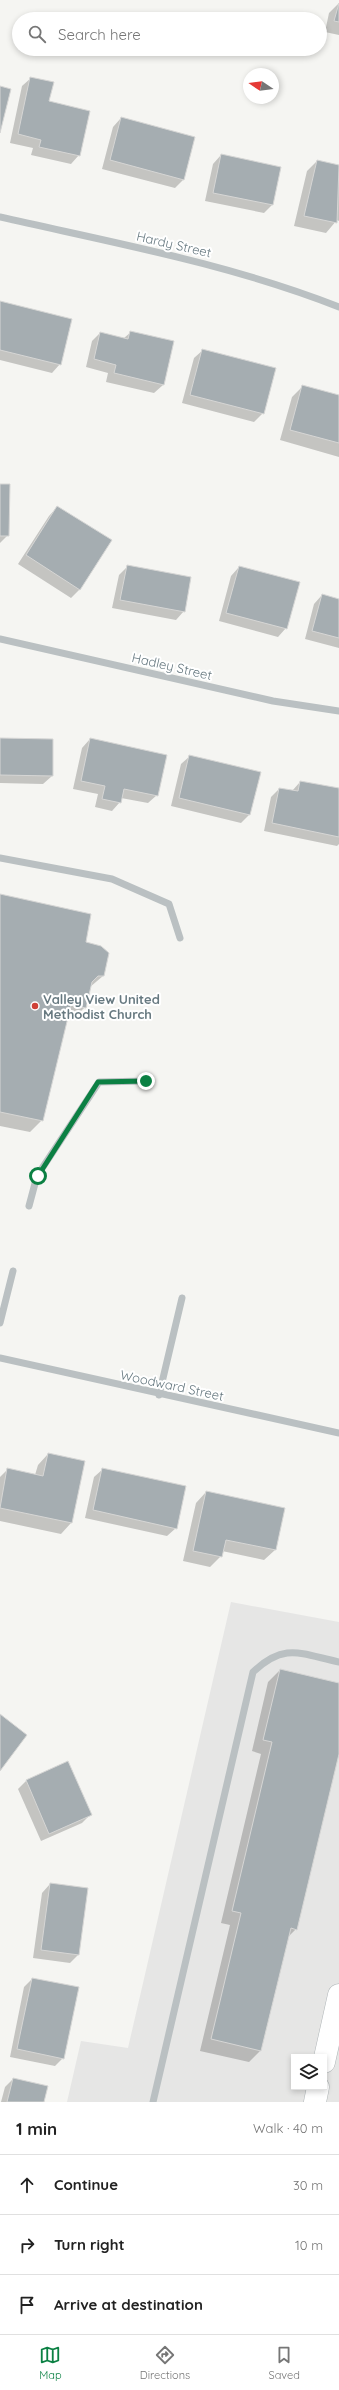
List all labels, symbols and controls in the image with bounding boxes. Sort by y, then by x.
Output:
search box [12,12,327,56]
icon: search [26,23,48,45]
text: Search here [58,25,141,44]
north arrow [243,68,279,104]
street label: Hardy Street [135,228,213,260]
street label: Hadley Street [130,649,214,683]
place label: Valley View United Methodist Church [43,991,160,1022]
marker: Valley View United Methodist Church [30,1001,40,1011]
route end [137,1072,155,1090]
route start [29,1167,47,1185]
street label: Woodward Street [119,1366,225,1404]
map controls [291,2054,327,2090]
button: layers [291,2054,327,2090]
text: 1 min [16,2118,57,2139]
text: Walk · 40 m [253,2120,323,2136]
icon: ahead [16,2174,38,2196]
text: Continue [54,2175,118,2194]
text: 30 m [293,2177,323,2193]
icon: right [16,2234,38,2256]
text: Turn right [54,2235,125,2254]
text: 10 m [295,2237,323,2253]
icon: arrive [16,2294,38,2316]
text: Arrive at destination [54,2295,203,2314]
tab: Map [39,2344,62,2382]
tab: Directions [140,2344,190,2382]
tab: Saved [268,2344,300,2382]

